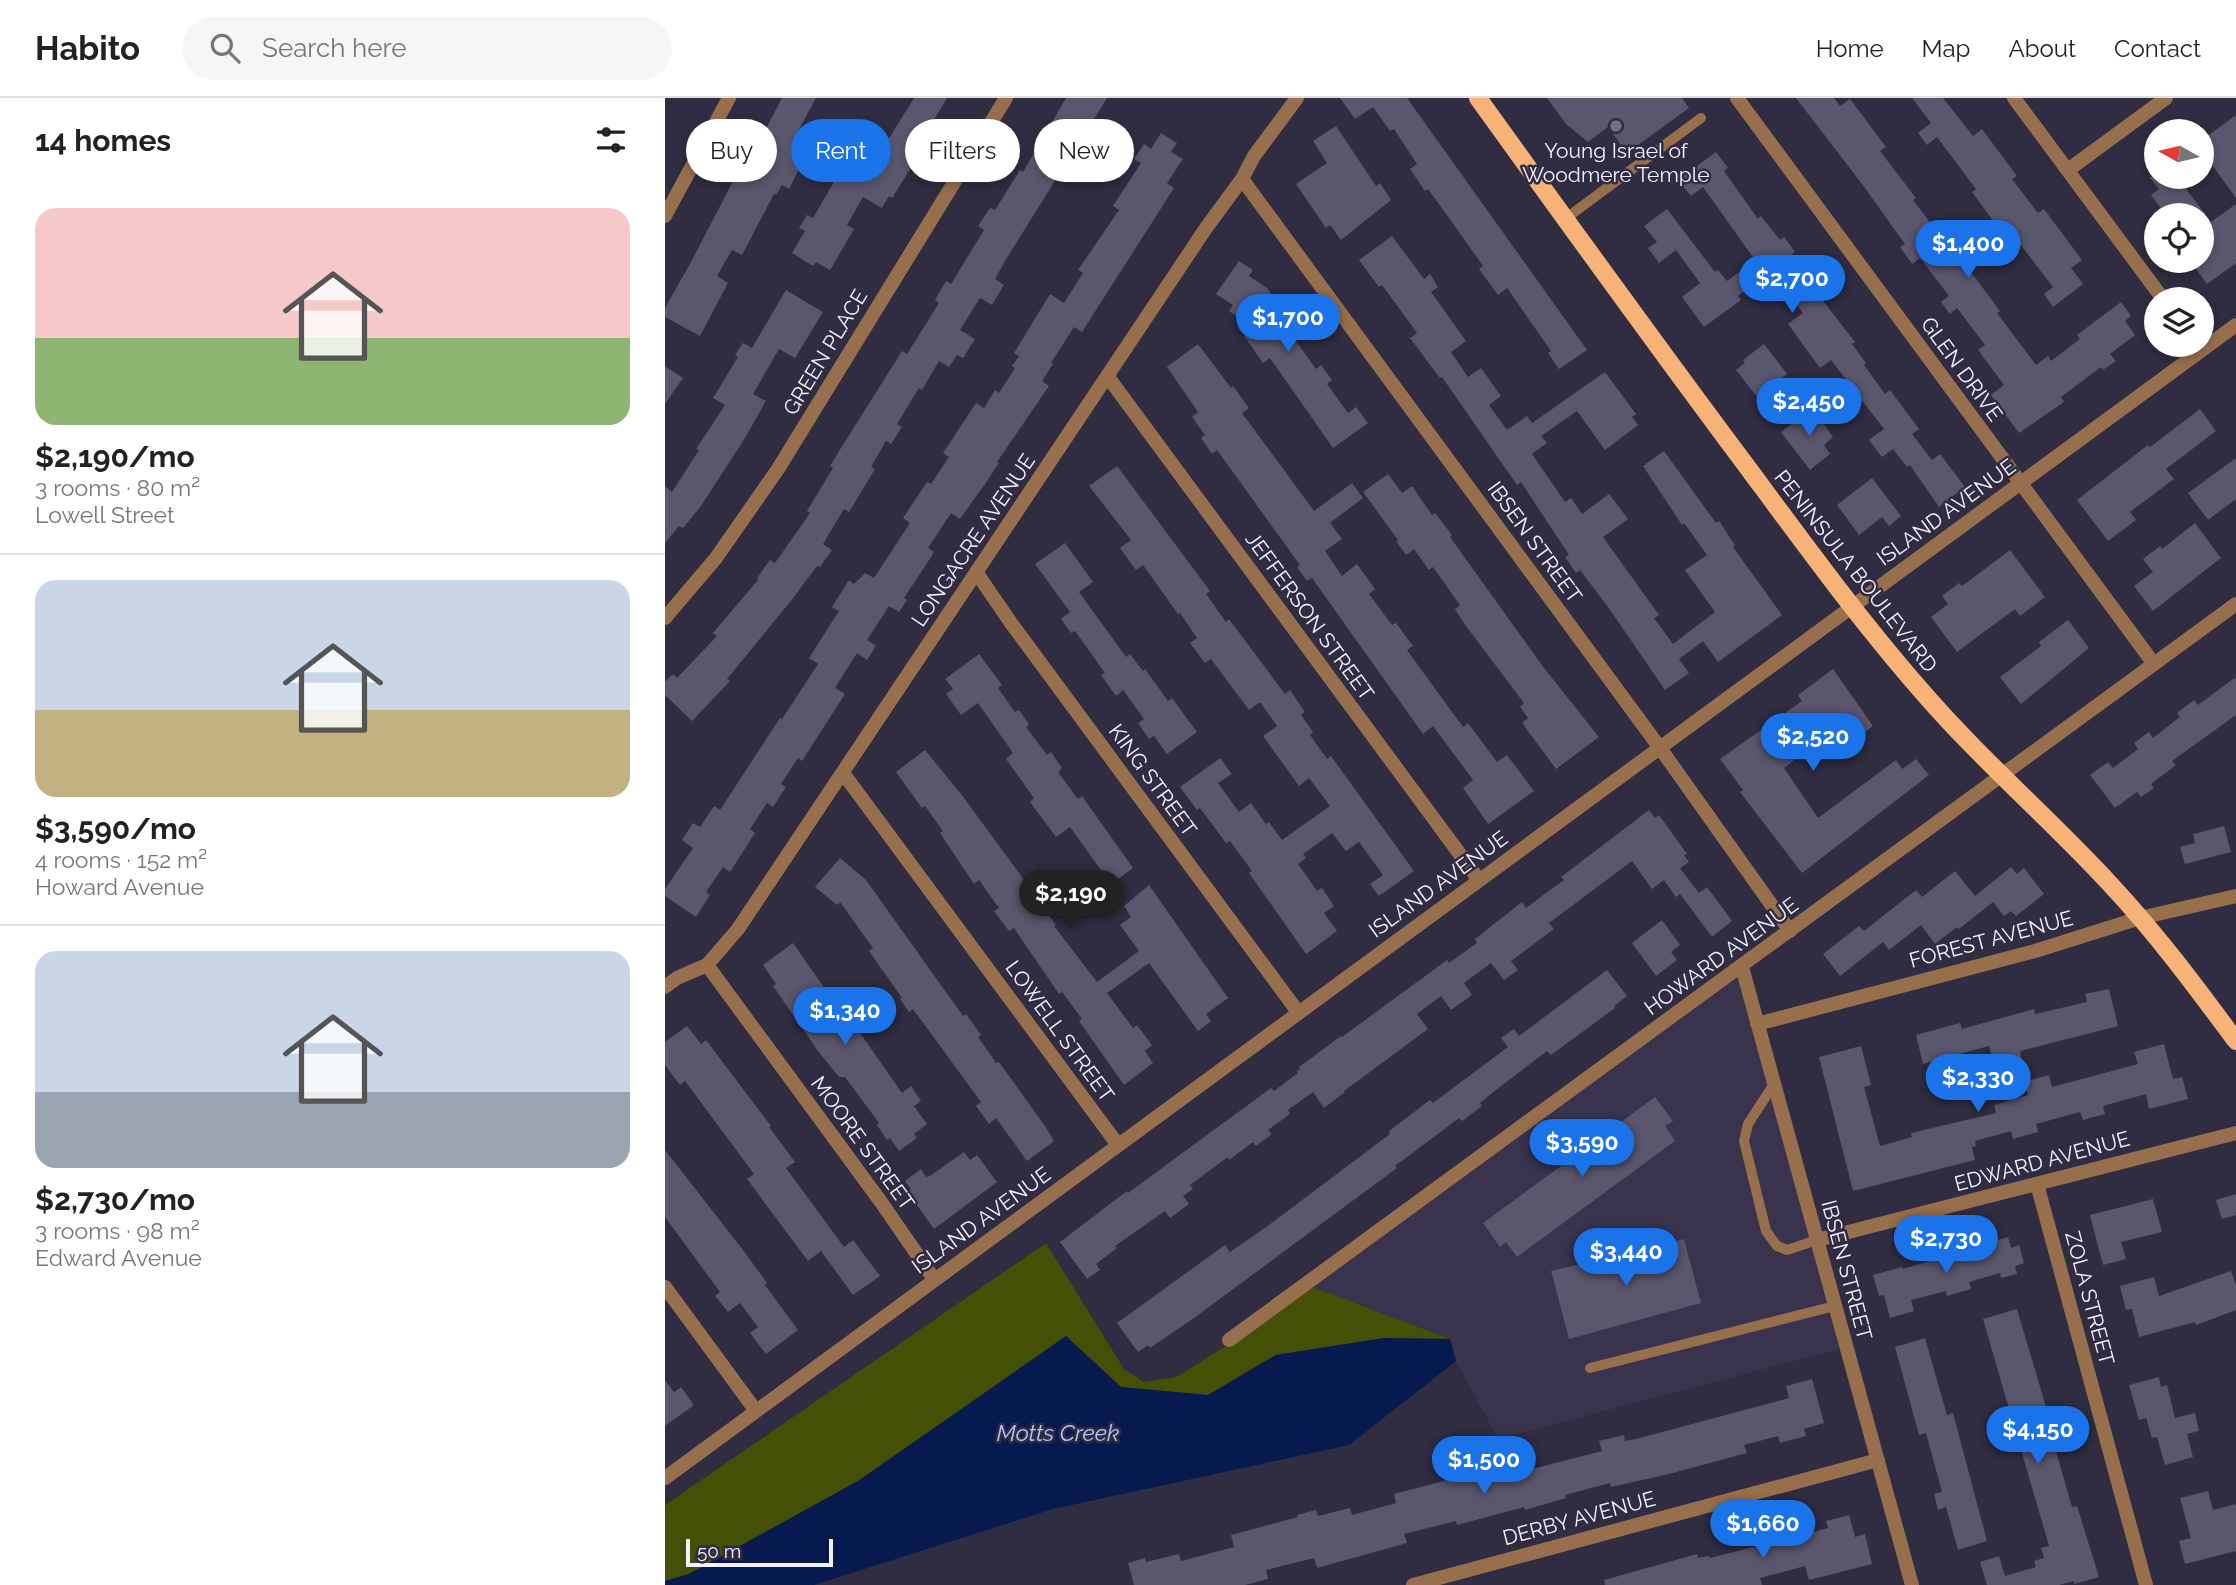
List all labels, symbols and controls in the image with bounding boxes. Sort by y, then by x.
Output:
search box [182,17,672,80]
text: Habito [35,29,140,68]
icon: search [206,29,244,67]
text: Search here [262,33,406,63]
text: Home [1816,34,1884,63]
text: Map [1922,34,1970,63]
text: About [2008,34,2076,63]
text: Contact [2114,34,2201,63]
marker: Young Israel of Woodmere Temple [1608,118,1624,134]
chip: Buy [686,119,777,182]
chip: Rent [791,119,891,182]
chip: Filters [905,119,1020,182]
chip: New [1034,119,1134,182]
north arrow [2144,119,2214,189]
map controls [2144,119,2214,357]
icon: filters [592,121,630,159]
text: 14 homes [35,123,171,158]
place label: Young Israel of Woodmere Temple [1522,138,1710,187]
button: locate [2144,203,2214,273]
pin: $1,400 [1911,220,2025,280]
text: $1,400 [1932,229,2004,256]
icon: home [270,253,396,379]
pin: $2,700 [1735,256,1849,315]
text: $2,700 [1755,264,1829,291]
street label: GREEN PLACE [778,285,872,419]
button: layers [2144,287,2214,357]
pin: $1,700 [1231,294,1345,354]
text: $1,700 [1252,303,1324,330]
street label: GLEN DRIVE [1916,312,2008,426]
pin: $2,450 [1752,378,1866,438]
text: $2,450 [1773,387,1845,414]
text: $2,190/mo [35,439,195,474]
street label: LONGACRE AVENUE [906,449,1040,631]
street label: ISLAND AVENUE [1872,453,2020,571]
street label: PENINSULA BOULEVARD [1769,465,1943,677]
text: 3 rooms · 80 m² [35,474,200,501]
street label: IBSEN STREET [1483,476,1588,608]
text: Lowell Street [35,501,175,528]
street label: JEFFERSON STREET [1241,527,1380,705]
icon: home [270,625,396,751]
pin: $2,520 [1756,714,1870,773]
street label: KING STREET [1104,719,1202,841]
text: $2,520 [1777,722,1849,749]
text: $3,590/mo [35,811,196,846]
street label: ISLAND AVENUE [1364,825,1512,943]
text: 4 rooms · 152 m² [35,846,207,873]
pin: $2,190 [1014,870,1128,930]
text: Howard Avenue [35,873,204,900]
text: $2,190 [1035,879,1107,906]
street label: HOWARD AVENUE [1639,892,1803,1020]
street label: FOREST AVENUE [1906,905,2076,973]
street label: LOWELL STREET [1000,956,1120,1107]
pin: $1,340 [788,988,902,1047]
icon: home [270,996,396,1122]
text: $1,340 [809,996,881,1023]
pin: $2,330 [1921,1054,2035,1114]
text: $2,330 [1942,1063,2014,1090]
street label: MOORE STREET [806,1071,920,1215]
pin: $3,590 [1525,1119,1639,1179]
street label: EDWARD AVENUE [1952,1126,2132,1196]
text: $3,590 [1545,1128,1619,1155]
street label: ISLAND AVENUE [907,1161,1055,1279]
text: $2,730/mo [35,1182,195,1217]
street label: IBSEN STREET [1816,1197,1878,1343]
pin: $2,730 [1889,1216,2003,1275]
text: 3 rooms · 98 m² [35,1217,200,1244]
text: $2,730 [1910,1224,1982,1251]
pin: $3,440 [1569,1228,1683,1288]
street label: ZOLA STREET [2060,1228,2120,1368]
text: $3,440 [1589,1237,1663,1264]
text: Edward Avenue [35,1244,202,1271]
pin: $4,150 [1981,1406,2095,1466]
text: $4,150 [2002,1415,2074,1442]
water label: Motts Creek [997,1419,1119,1446]
pin: $1,500 [1427,1436,1541,1496]
text: $1,500 [1448,1445,1520,1472]
street label: DERBY AVENUE [1500,1486,1658,1550]
pin: $1,660 [1706,1500,1820,1560]
text: $1,660 [1726,1509,1800,1536]
scale bar [686,1536,833,1568]
text: 50 m [697,1540,741,1562]

